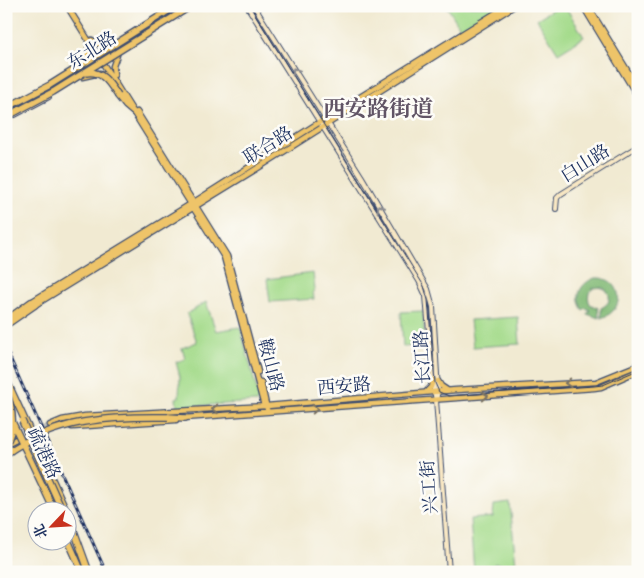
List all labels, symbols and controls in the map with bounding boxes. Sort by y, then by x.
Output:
street label: 东北路 [63,26,121,74]
one-way arrow [291,67,301,76]
district label: 西安路街道 [323,95,433,122]
street label: 联合路 [239,121,297,169]
street label: 白山路 [556,139,614,187]
one-way arrow [377,205,387,214]
street label: 长江路 [410,329,434,385]
street label: 鞍山路 [253,336,289,394]
street label: 西安路 [316,373,372,399]
one-way arrow [564,378,572,389]
one-way arrow [481,391,489,402]
one-way arrow [211,403,219,414]
one-way arrow [311,404,319,415]
street label: 疏港路 [23,424,65,482]
street label: 兴工街 [416,459,442,515]
north arrow [28,500,78,550]
text: 北 [30,521,51,541]

